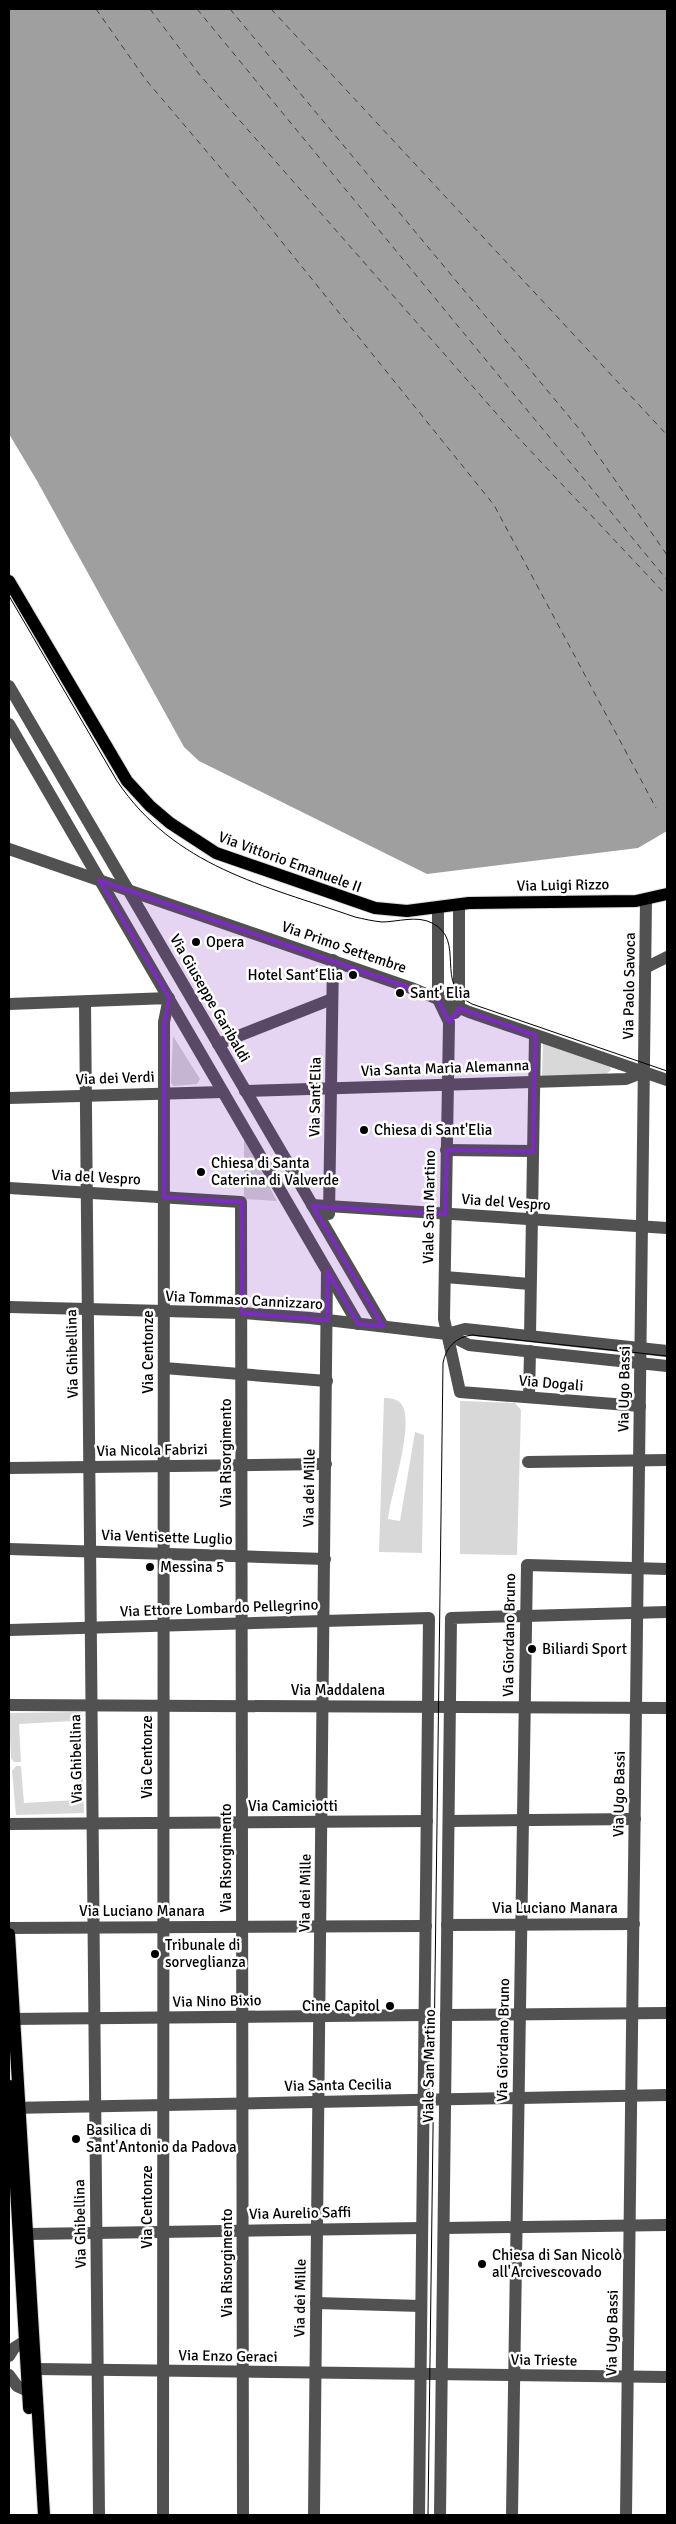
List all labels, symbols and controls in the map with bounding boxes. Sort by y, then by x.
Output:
street label: Via Vittorio Emanuele II [216,828,364,896]
street label: Via Luigi Rizzo [517,875,610,895]
street label: Via Primo Settembre [279,917,409,977]
street label: Via Giuseppe Garibaldi [166,931,254,1065]
street label: Via Paolo Savoca [619,932,639,1040]
place label: Opera [206,933,244,951]
marker: Opera [190,936,202,948]
place label: Hotel Sant‘Elia [248,966,343,984]
marker: Hotel Sant‘Elia [347,969,359,981]
place label: Sant' Elia [410,984,470,1002]
marker: Sant' Elia [394,987,406,999]
street label: Via Santa Maria Alemanna [360,1056,530,1080]
street label: Via Sant'Elia [305,1057,325,1137]
street label: Via dei Verdi [75,1068,155,1088]
place label: Chiesa di Sant'Elia [374,1121,492,1139]
marker: Chiesa di Sant'Elia [358,1124,370,1136]
street label: Viale San Martino [419,1150,439,1264]
place label: Chiesa di Santa Caterina di Valverde [211,1154,339,1189]
street label: Via del Vespro [51,1166,141,1188]
marker: Chiesa di Santa Caterina di Valverde [195,1166,207,1178]
street label: Via del Vespro [461,1190,552,1214]
street label: Via Tommaso Cannizzaro [165,1287,323,1313]
street label: Via Ghibellina [62,1309,82,1399]
street label: Via Centonze [139,1310,157,1394]
street label: Via Ugo Bassi [614,1346,634,1432]
street label: Via Dogali [518,1371,584,1395]
street label: Via Risorgimento [217,1398,235,1507]
street label: Via Nicola Fabrizi [96,1440,208,1460]
street label: Via dei Mille [299,1449,319,1527]
street label: Via Ventisette Luglio [101,1526,233,1548]
place label: Messina 5 [160,1558,224,1576]
marker: Messina 5 [144,1561,156,1573]
street label: Via Giordano Bruno [499,1573,519,1697]
street label: Via Ettore Lombardo Pellegrino [119,1596,319,1620]
place label: Biliardi Sport [542,1640,627,1658]
marker: Biliardi Sport [526,1643,538,1655]
street label: Via Maddalena [291,1681,385,1699]
street label: Via Ghibellina [66,1714,86,1804]
street label: Via Centonze [138,1715,156,1799]
street label: Via Ugo Bassi [609,1751,629,1837]
street label: Via Camiciotti [248,1797,338,1815]
street label: Via Risorgimento [217,1803,235,1912]
street label: Via dei Mille [295,1854,315,1932]
street label: Via Luciano Manara [492,1899,618,1917]
street label: Via Luciano Manara [79,1902,205,1920]
place label: Tribunale di sorveglianza [165,1936,246,1971]
marker: Tribunale di sorveglianza [149,1948,161,1960]
street label: Via Giordano Bruno [493,1978,513,2102]
street label: Via Nino Bixio [172,1991,262,2011]
place label: Cine Capitol [302,1997,380,2015]
marker: Cine Capitol [384,2000,396,2012]
street label: Viale San Martino [419,2009,439,2123]
street label: Via Santa Cecilia [284,2075,392,2095]
place label: Basilica di Sant'Antonio da Padova [86,2121,237,2156]
marker: Basilica di Sant'Antonio da Padova [70,2133,82,2145]
street label: Via Centonze [138,2165,156,2249]
street label: Via Ghibellina [70,2179,90,2269]
street label: Via Aurelio Saffi [249,2203,351,2223]
street label: Via Risorgimento [218,2208,236,2317]
place label: Chiesa di San Nicolò all'Arcivescovado [492,2246,622,2281]
marker: Chiesa di San Nicolò all'Arcivescovado [476,2258,488,2270]
street label: Via dei Mille [290,2259,310,2337]
street label: Via Ugo Bassi [602,2290,622,2376]
street label: Via Enzo Geraci [178,2346,278,2366]
street label: Via Trieste [510,2350,578,2370]

